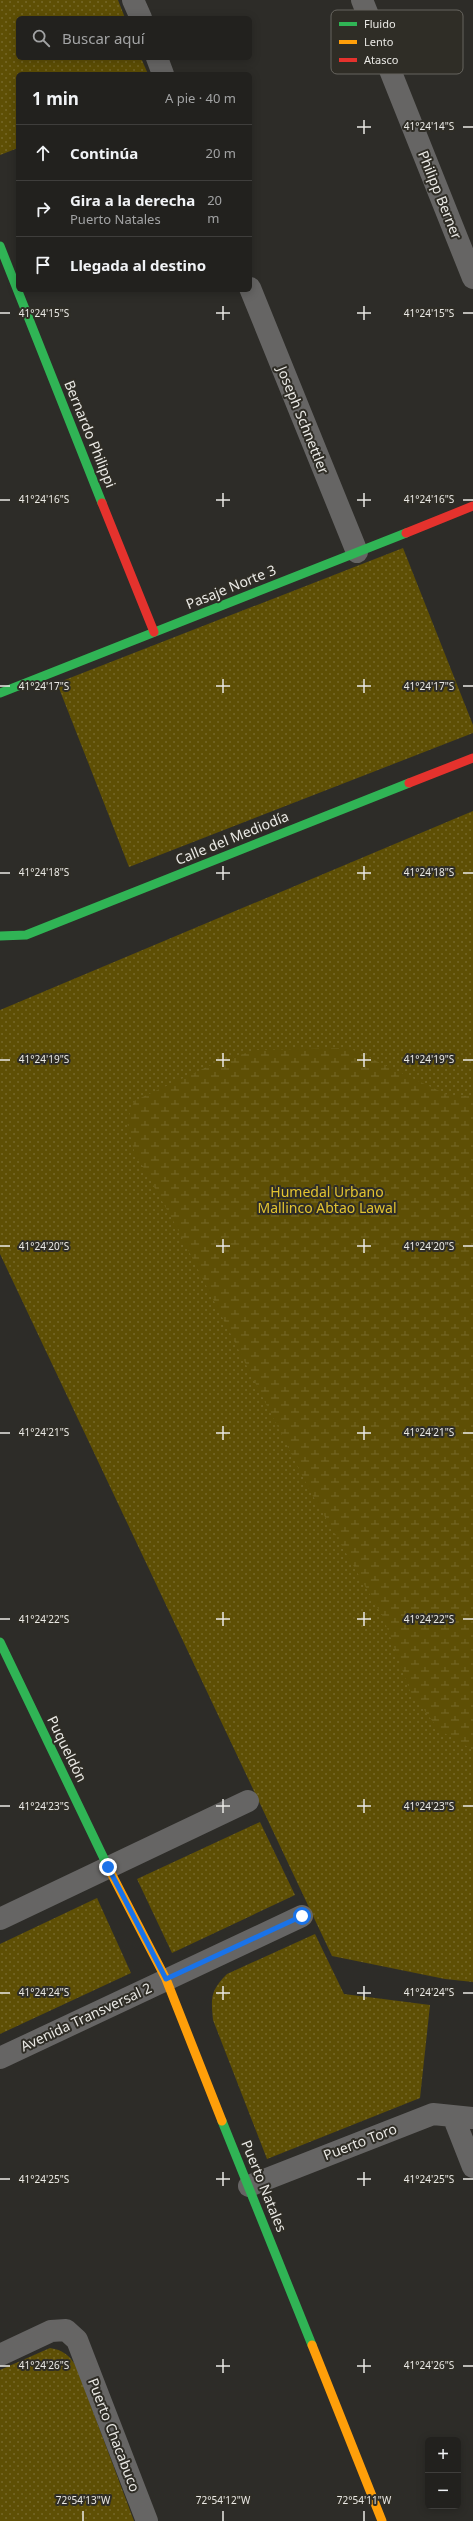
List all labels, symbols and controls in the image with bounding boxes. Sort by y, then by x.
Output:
legend [331,10,463,74]
search box [16,16,252,60]
text: Fluido [364,16,396,31]
icon: search [30,27,52,49]
text: Buscar aquí [62,28,145,48]
text: Lento [364,34,394,49]
text: Atasco [364,52,399,67]
text: 1 min [32,87,79,110]
text: A pie · 40 m [165,89,236,107]
text: 41°24'14"S [404,119,455,133]
icon: ahead [32,142,54,164]
text: Continúa [70,143,138,163]
text: 20 m [206,144,236,162]
street label: Philipp Berner [414,148,467,242]
text: Gira a la derecha [70,190,195,210]
text: 20 m [207,191,222,227]
icon: right [32,198,54,220]
text: Puerto Natales [70,210,161,228]
icon: arrive [32,254,54,276]
text: Llegada al destino [70,255,206,275]
text: 41°24'15"S [19,306,70,320]
text: 41°24'15"S [404,306,455,320]
street label: Joseph Schnettler [272,361,334,477]
street label: Bernardo Philippi [60,377,121,490]
text: 41°24'16"S [19,492,70,506]
text: 41°24'16"S [404,492,455,506]
street label: Pasaje Norte 3 [183,560,279,613]
text: 41°24'17"S [19,679,70,693]
text: 41°24'17"S [404,679,455,693]
street label: Calle del Mediodía [172,806,291,869]
text: 41°24'18"S [19,865,70,879]
text: 41°24'18"S [404,865,455,879]
text: 41°24'19"S [19,1052,70,1066]
text: 41°24'19"S [404,1052,455,1066]
park label: Humedal Urbano Mallinco Abtao Lawal [257,1182,397,1217]
text: 41°24'20"S [19,1239,70,1253]
text: 41°24'20"S [404,1239,455,1253]
text: 41°24'21"S [19,1425,70,1439]
text: 41°24'21"S [404,1425,455,1439]
text: 41°24'22"S [19,1612,70,1626]
text: 41°24'22"S [404,1612,455,1626]
street label: Puqueldón [43,1712,92,1785]
text: 41°24'23"S [19,1799,70,1813]
text: 41°24'23"S [404,1799,455,1813]
route end [99,1858,117,1876]
route start [293,1907,311,1925]
street label: Avenida Transversal 2 [17,1978,154,2055]
text: 41°24'24"S [19,1985,70,1999]
text: 41°24'24"S [404,1985,455,1999]
street label: Puerto Toro [320,2119,399,2164]
street label: Puerto Natales [237,2137,292,2235]
text: 41°24'25"S [19,2172,70,2186]
text: 41°24'25"S [404,2172,455,2186]
text: 41°24'26"S [19,2358,70,2372]
text: 41°24'26"S [404,2358,455,2372]
street label: Puerto Chacabuco [84,2375,145,2494]
map controls [425,2437,461,2509]
button: + [425,2437,461,2473]
button: − [425,2473,461,2509]
text: 72°54'13"W [56,2493,111,2507]
text: 72°54'12"W [196,2493,251,2507]
text: 72°54'11"W [337,2493,392,2507]

